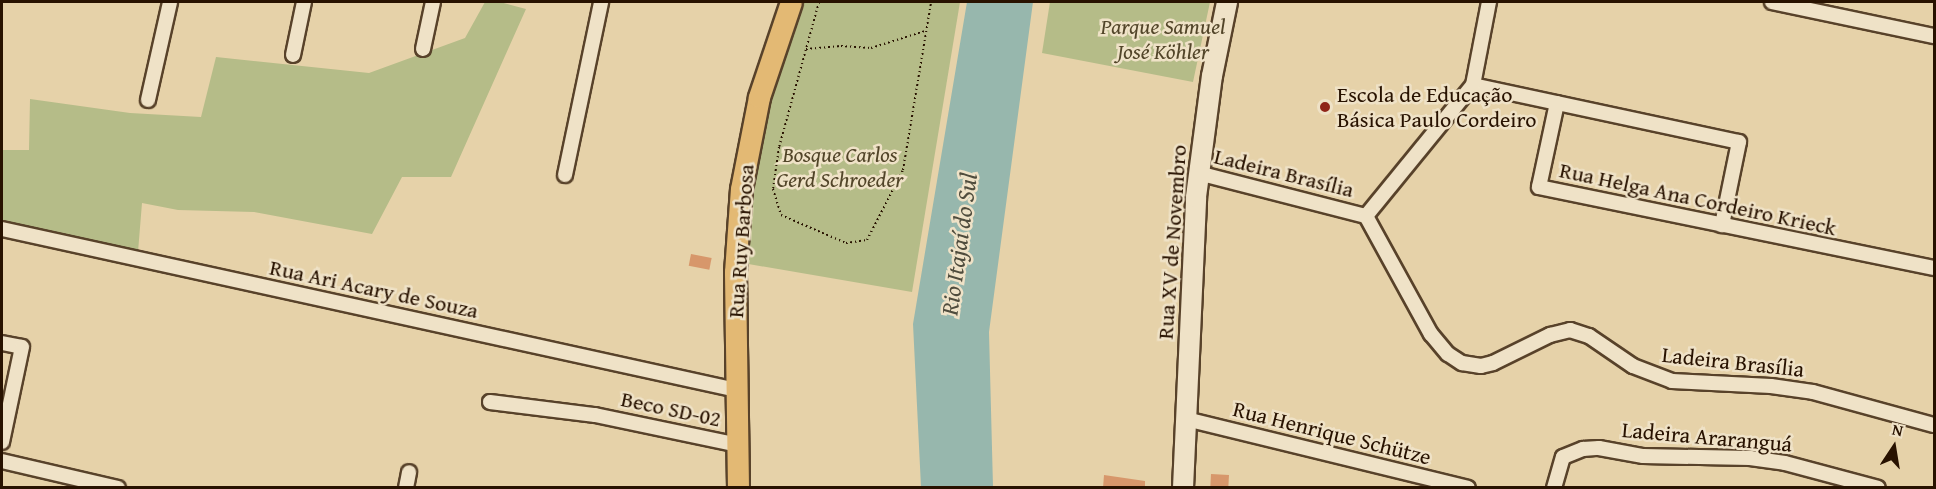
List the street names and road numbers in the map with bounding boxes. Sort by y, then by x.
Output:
street label: Ladeira Brasília [1212,143,1356,203]
street label: Rua XV de Novembro [1152,144,1192,340]
street label: Rua Helga Ana Cordeiro Krieck [1557,157,1839,241]
street label: Rua Ruy Barbosa [722,163,760,319]
street label: Rua Ari Acary de Souza [267,254,481,324]
street label: Ladeira Brasília [1661,341,1805,383]
street label: Beco SD-02 [619,386,723,432]
street label: Rua Henrique Schütze [1230,396,1434,470]
street label: Ladeira Araranguá [1621,416,1793,458]

